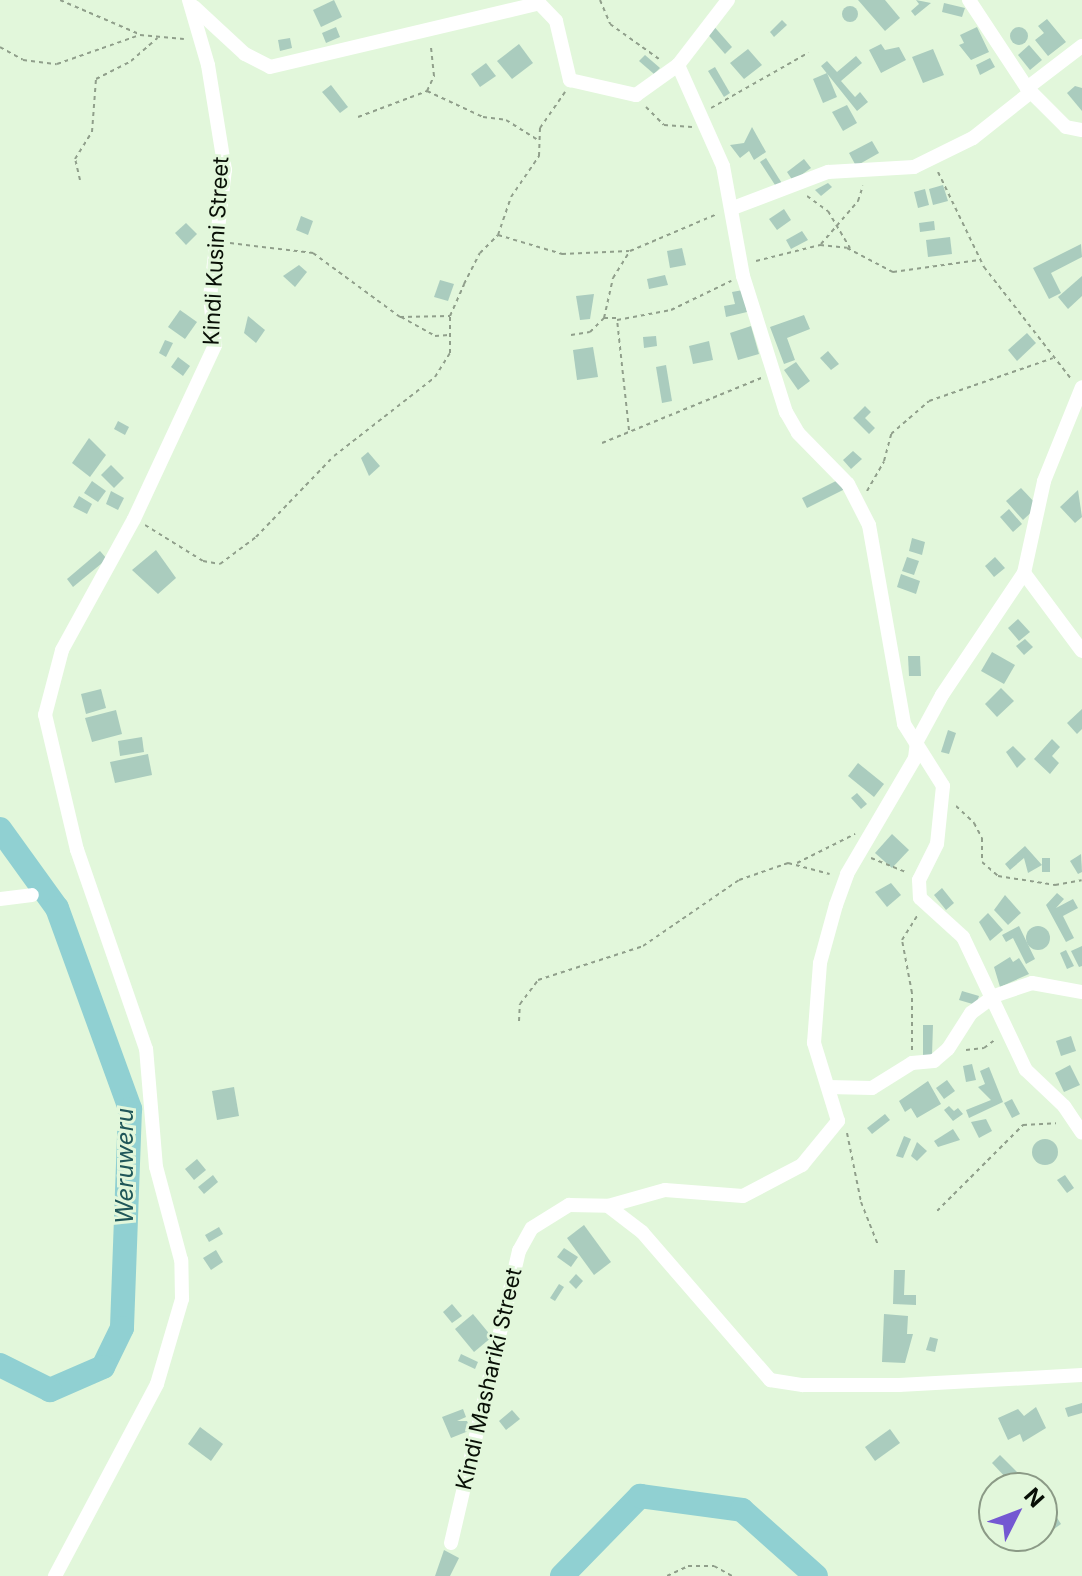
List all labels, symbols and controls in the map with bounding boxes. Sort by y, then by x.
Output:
street label: Kindi Kusini Street [198,156,234,346]
water label: Weruweru [111,1108,139,1224]
street label: Kindi Mashariki Street [451,1265,527,1493]
north arrow [978,1472,1058,1552]
text: N [1019,1482,1050,1512]

